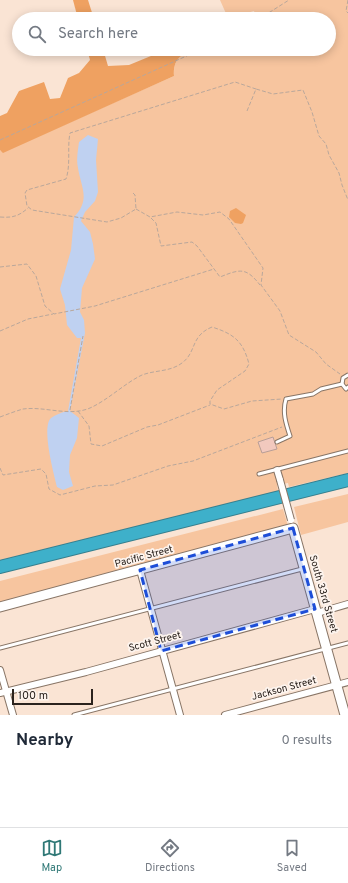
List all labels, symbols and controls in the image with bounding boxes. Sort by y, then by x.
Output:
search box [12,12,336,56]
icon: search [26,23,48,45]
text: Search here [58,25,138,44]
street label: Pacific Street [113,543,175,571]
street label: South 33rd Street [306,554,340,634]
street label: Scott Street [127,629,183,655]
street label: Jackson Street [250,674,318,704]
scale bar [12,687,93,706]
text: 100 m [18,689,48,703]
text: Nearby [16,730,73,752]
text: 0 results [281,733,332,749]
tab: Map [41,837,63,875]
tab: Directions [145,837,195,875]
tab: Saved [277,837,307,875]

